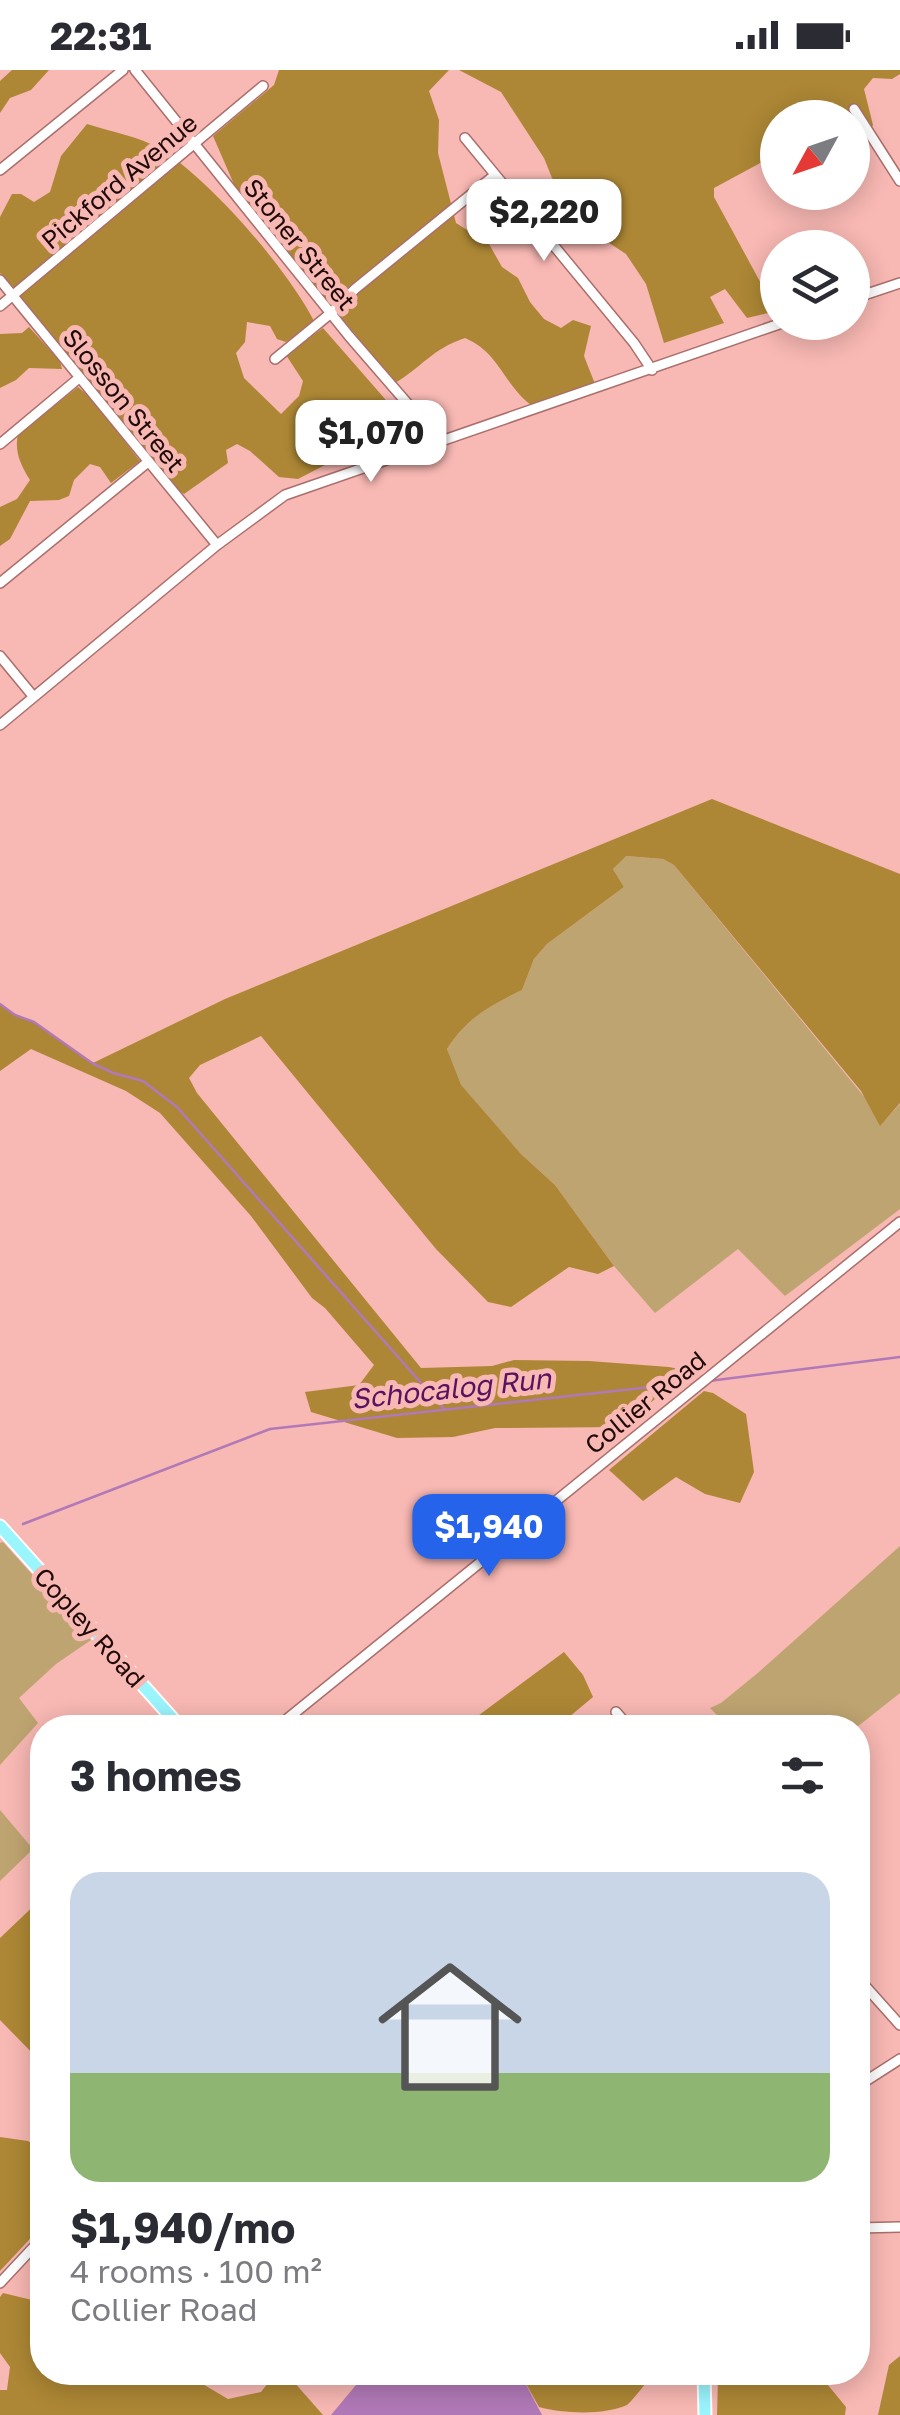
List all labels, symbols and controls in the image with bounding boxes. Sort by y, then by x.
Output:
text: 22:31 [50,13,151,58]
north arrow [760,100,870,210]
map controls [760,100,870,340]
street label: Pickford Avenue [35,107,203,255]
street label: Stoner Street [237,172,363,316]
pin: $2,220 [463,179,625,264]
text: $2,220 [488,192,600,230]
button: layers [760,230,870,340]
street label: Slosson Street [57,322,191,478]
pin: $1,070 [290,400,452,485]
text: $1,070 [317,413,425,451]
street label: Collier Road [578,1344,712,1460]
water label: Schocalog Run [350,1361,554,1415]
pin: $1,940 [408,1494,570,1579]
text: $1,940 [434,1507,544,1545]
street label: Copley Road [28,1561,152,1693]
icon: filters [775,1748,830,1803]
text: 3 homes [70,1750,242,1800]
icon: home [360,1937,540,2117]
text: $1,940/mo [70,2202,296,2252]
text: 4 rooms · 100 m² [70,2252,322,2290]
text: Collier Road [70,2290,257,2328]

